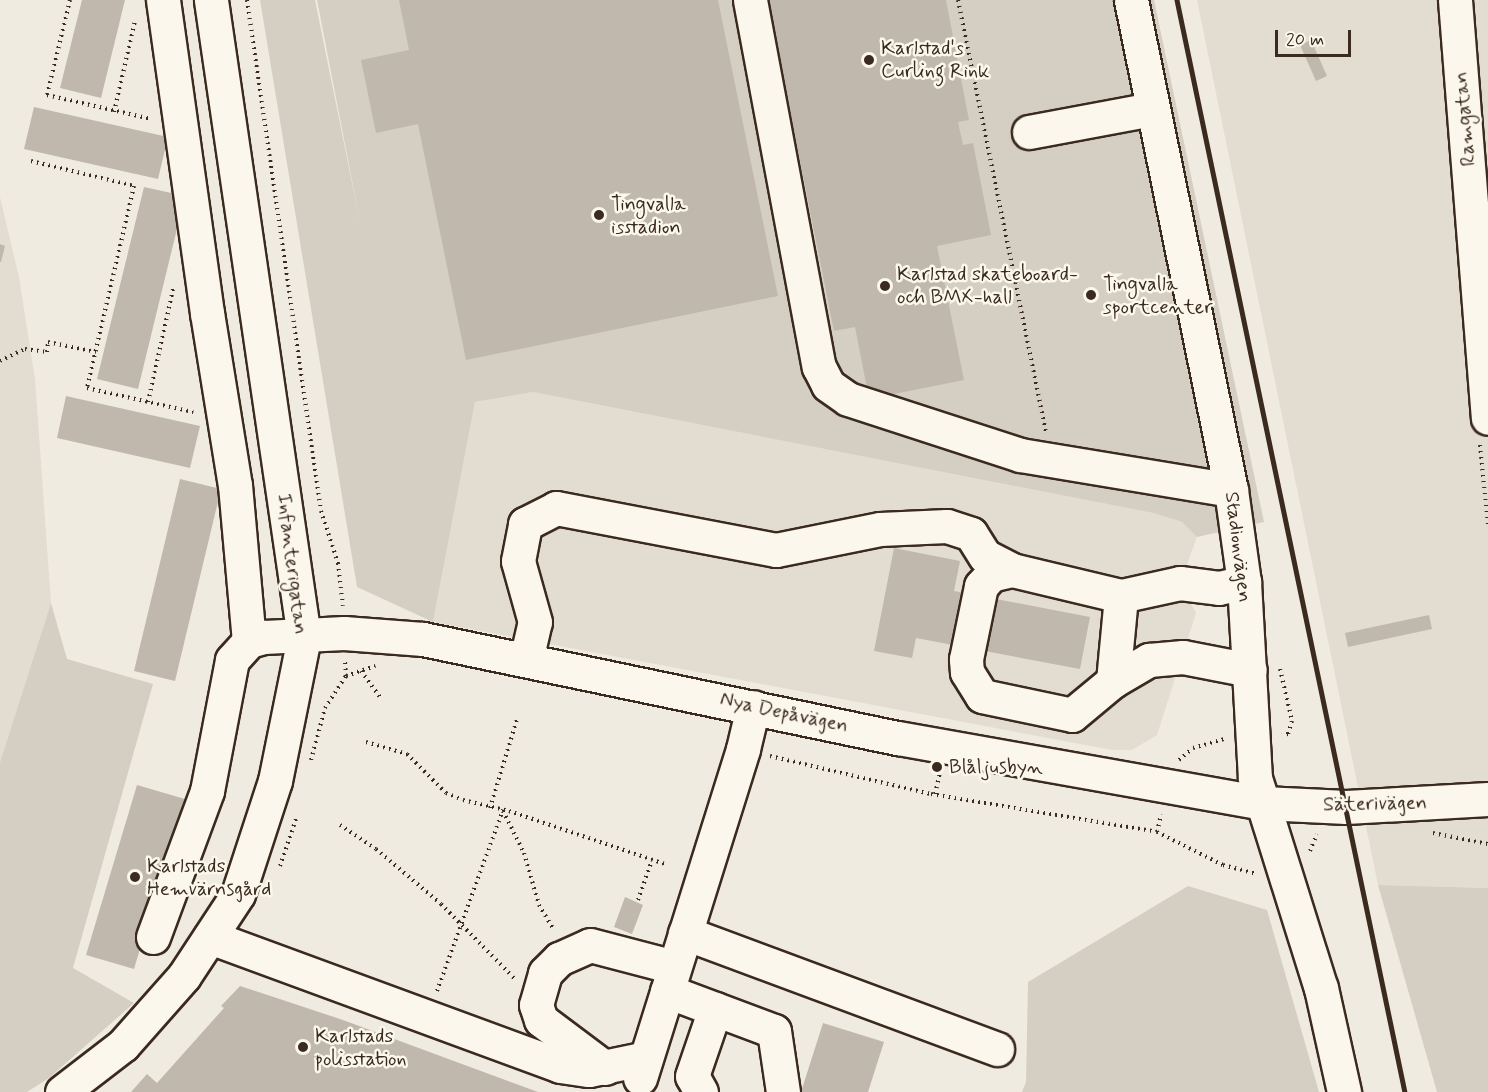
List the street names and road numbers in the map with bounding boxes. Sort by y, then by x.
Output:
street label: Ramgatan [1449,71,1481,167]
street label: Stadionvägen [1219,490,1257,604]
street label: Infanterigatan [271,492,313,636]
street label: Nya Depåvägen [718,688,850,738]
street label: Säterivägen [1323,791,1427,817]

